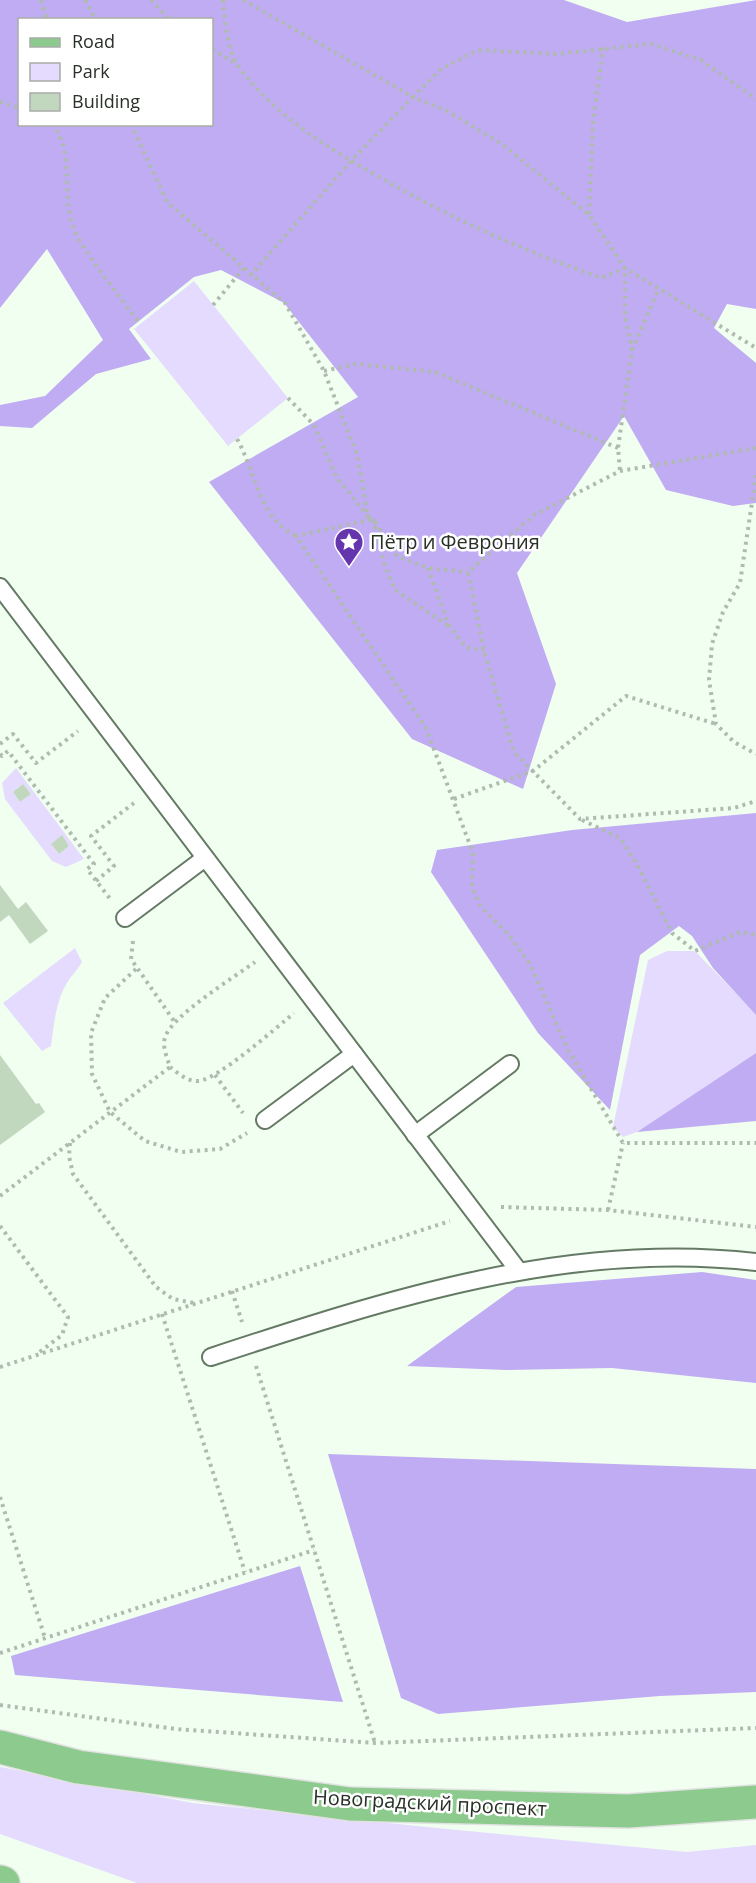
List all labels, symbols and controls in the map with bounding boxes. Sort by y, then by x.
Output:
legend [18,18,213,126]
text: Road [72,29,115,53]
text: Park [72,59,110,83]
text: Building [72,89,140,113]
place icon: Пётр и Феврония [333,526,365,568]
place label: Пётр и Феврония [370,528,540,555]
street label: Новоградский проспект [313,1783,548,1822]

